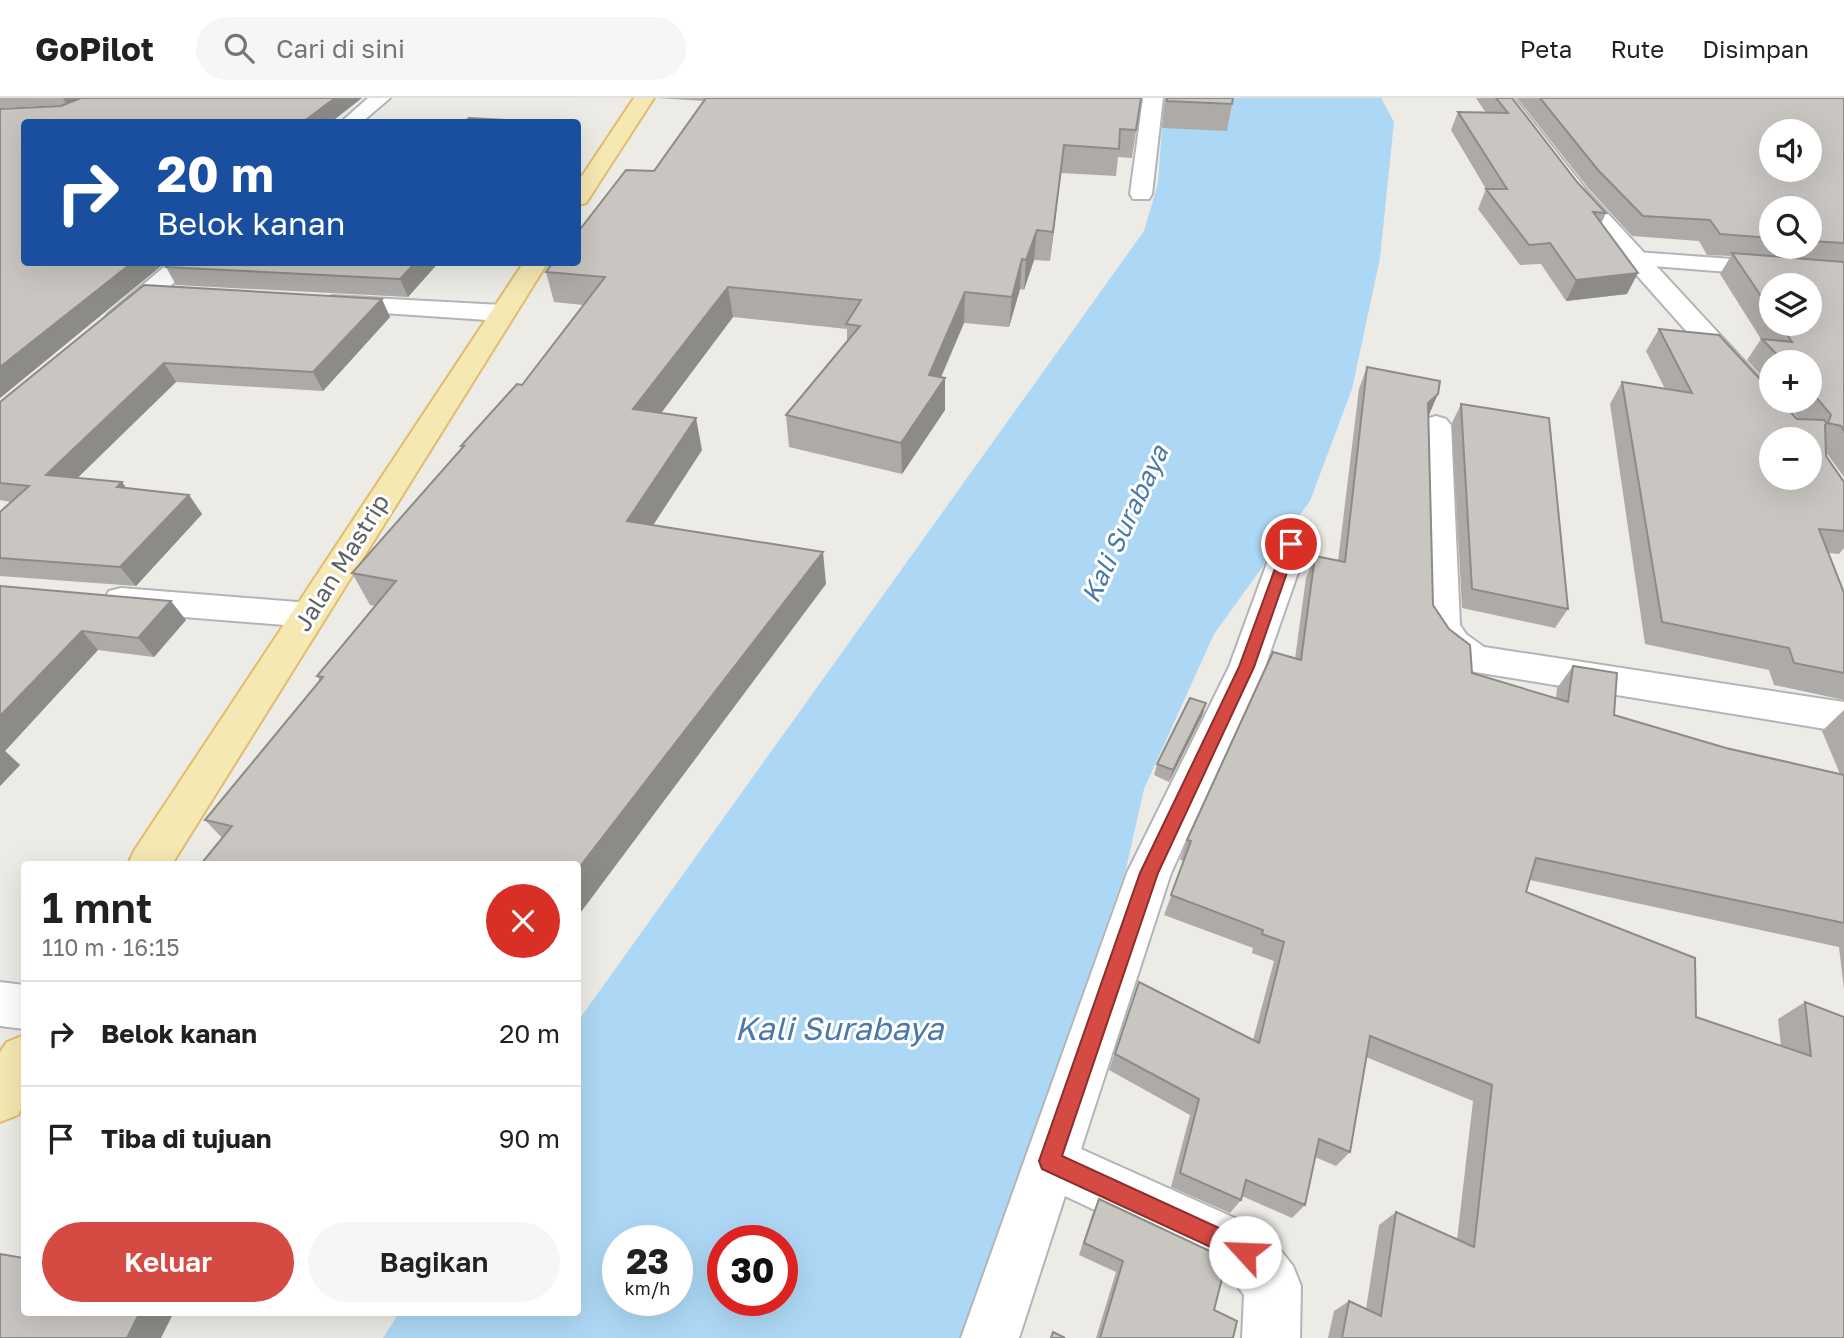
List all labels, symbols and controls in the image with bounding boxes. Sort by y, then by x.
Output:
search box [196,17,686,80]
text: GoPilot [35,29,154,68]
icon: search [220,29,258,67]
text: Cari di sini [276,33,405,64]
text: Peta [1520,34,1572,63]
text: Rute [1610,34,1664,63]
text: Disimpan [1702,34,1809,63]
map controls [1759,119,1822,490]
button: sound [1759,119,1822,182]
text: 20 m [157,144,274,203]
icon: right [42,147,133,238]
button: search [1759,196,1822,259]
text: Belok kanan [157,204,345,242]
button: layers [1759,273,1822,336]
button: + [1759,350,1822,413]
button: − [1759,427,1822,490]
water label: Kali Surabaya [1075,439,1175,607]
street label: Jalan Mastrip [287,488,394,636]
pin [1261,514,1321,574]
icon: arrive [1272,525,1310,563]
text: 1 mnt [42,882,153,932]
button: close [486,884,560,958]
text: 110 m · 16:15 [42,933,180,961]
water label: Kali Surabaya [735,1009,945,1047]
icon: right [42,1015,80,1053]
text: Belok kanan [101,1018,257,1049]
text: 20 m [499,1018,560,1049]
icon: arrive [42,1120,80,1158]
text: Tiba di tujuan [101,1123,271,1154]
text: 90 m [499,1123,560,1154]
position arrow [1208,1215,1282,1289]
button: Keluar [42,1222,294,1302]
button: Bagikan [308,1222,560,1302]
speed limit sign: 30 [707,1225,798,1316]
text: 23 [626,1240,669,1282]
text: km/h [625,1277,670,1299]

